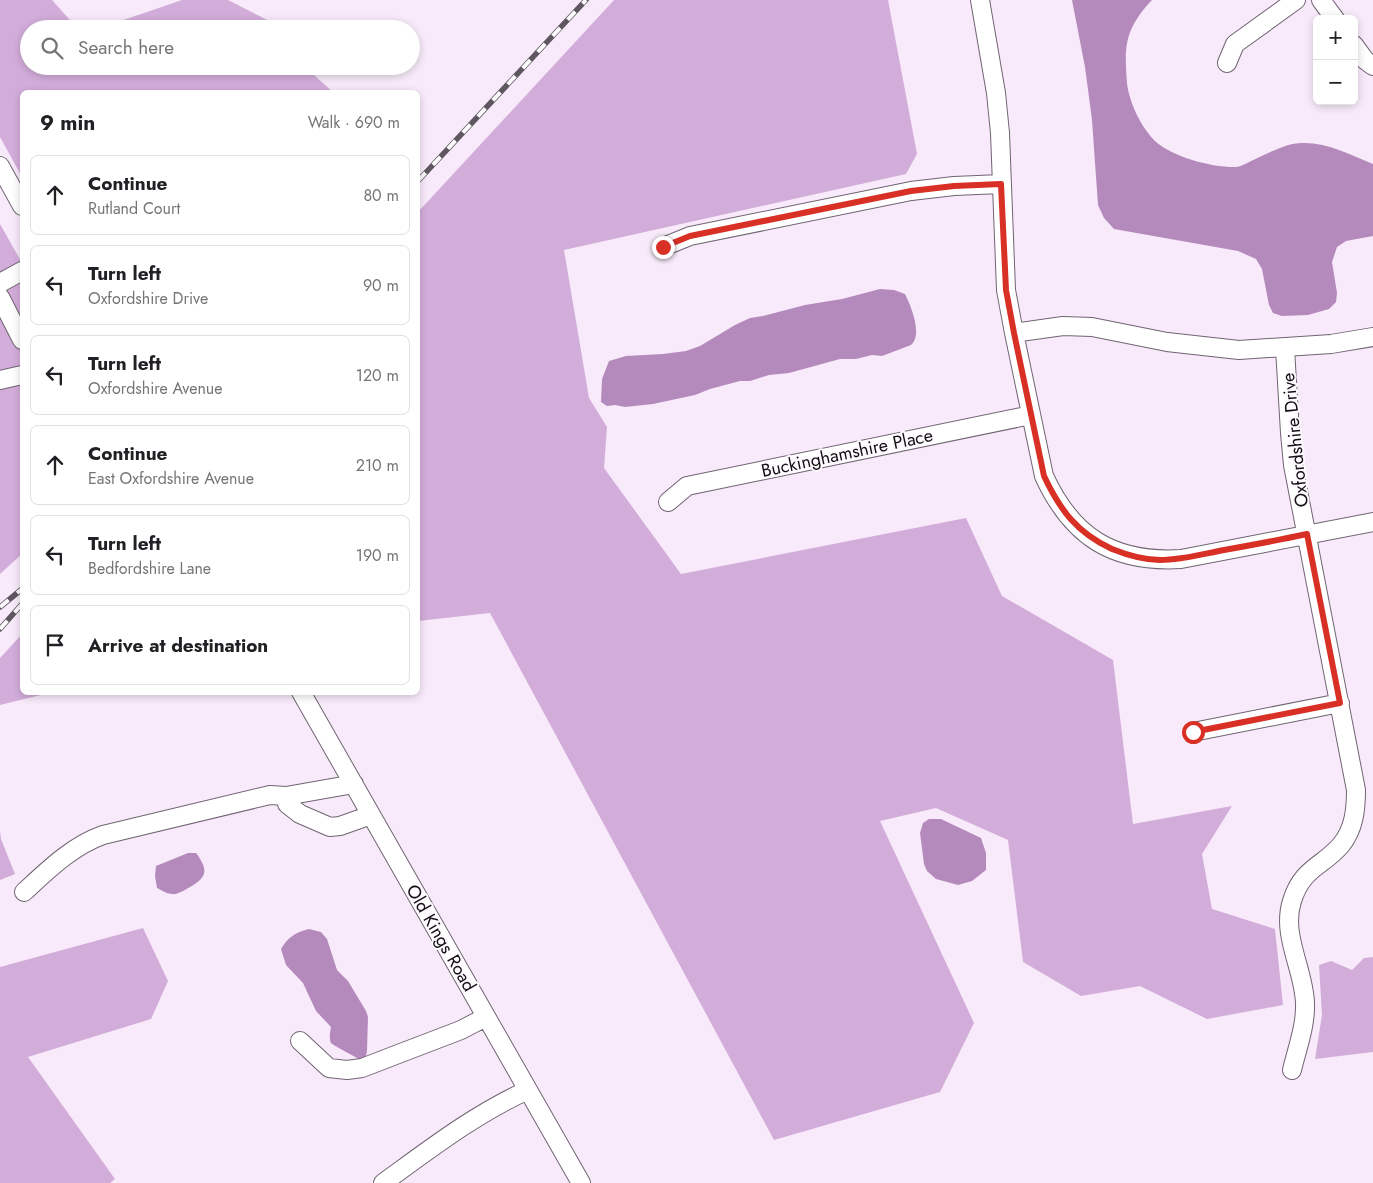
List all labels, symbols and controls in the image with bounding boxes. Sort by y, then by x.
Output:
map controls [1313,15,1358,105]
button: + [1313,15,1358,60]
search box [20,20,420,75]
icon: search [38,34,66,62]
text: Search here [78,34,174,61]
button: − [1313,60,1358,105]
text: 9 min [40,108,95,138]
text: Walk · 690 m [308,111,400,134]
text: Continue [88,170,167,197]
icon: ahead [41,181,69,209]
text: 80 m [363,184,399,207]
text: Rutland Court [88,197,180,220]
route end [652,236,675,259]
text: Turn left [88,260,161,287]
icon: left [41,271,69,299]
text: 90 m [363,274,399,297]
text: Oxfordshire Drive [88,287,208,310]
text: Turn left [88,350,161,377]
icon: left [41,361,69,389]
text: 120 m [356,364,399,387]
street label: Oxfordshire Drive [1275,371,1315,509]
text: Oxfordshire Avenue [88,377,222,400]
street label: Buckinghamshire Place [759,422,935,484]
text: Continue [88,440,167,467]
icon: ahead [41,451,69,479]
text: 210 m [356,454,399,477]
text: East Oxfordshire Avenue [88,467,254,490]
text: Turn left [88,530,161,557]
icon: left [41,541,69,569]
text: 190 m [356,544,399,567]
text: Bedfordshire Lane [88,557,211,580]
icon: arrive [41,631,69,659]
text: Arrive at destination [88,632,268,659]
route start [1182,721,1205,744]
street label: Old Kings Road [400,880,482,996]

